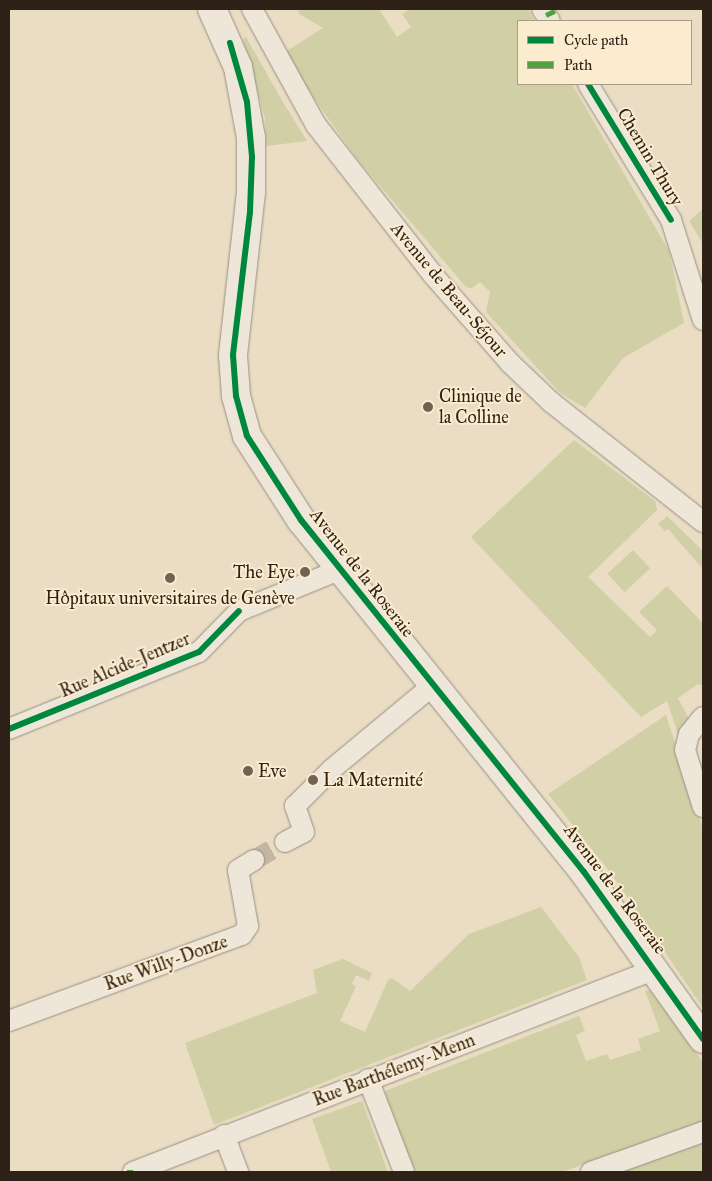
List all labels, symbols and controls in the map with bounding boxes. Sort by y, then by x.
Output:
legend [517,20,692,85]
text: Cycle path [564,31,628,49]
text: Path [564,56,592,74]
street label: Chemin Thury [612,104,688,210]
street label: Avenue de Beau-Séjour [386,218,512,362]
place label: Clinique de la Colline [439,386,522,428]
marker: Clinique de la Colline [421,400,435,414]
street label: Avenue de la Roseraie [305,504,419,642]
place label: The Eye [233,561,295,583]
marker: The Eye [299,566,311,578]
marker: Hôpitaux universitaires de Genève [163,571,177,585]
place label: Hôpitaux universitaires de Genève [45,587,295,609]
street label: Rue Alcide-Jentzer [56,628,194,702]
place label: Eve [258,760,286,782]
marker: Eve [242,765,254,777]
place label: La Maternité [323,769,423,791]
marker: La Maternité [307,774,319,786]
street label: Avenue de la Roseraie [559,820,671,958]
street label: Rue Willy-Donze [101,931,231,995]
street label: Rue Barthélemy-Menn [310,1029,478,1111]

